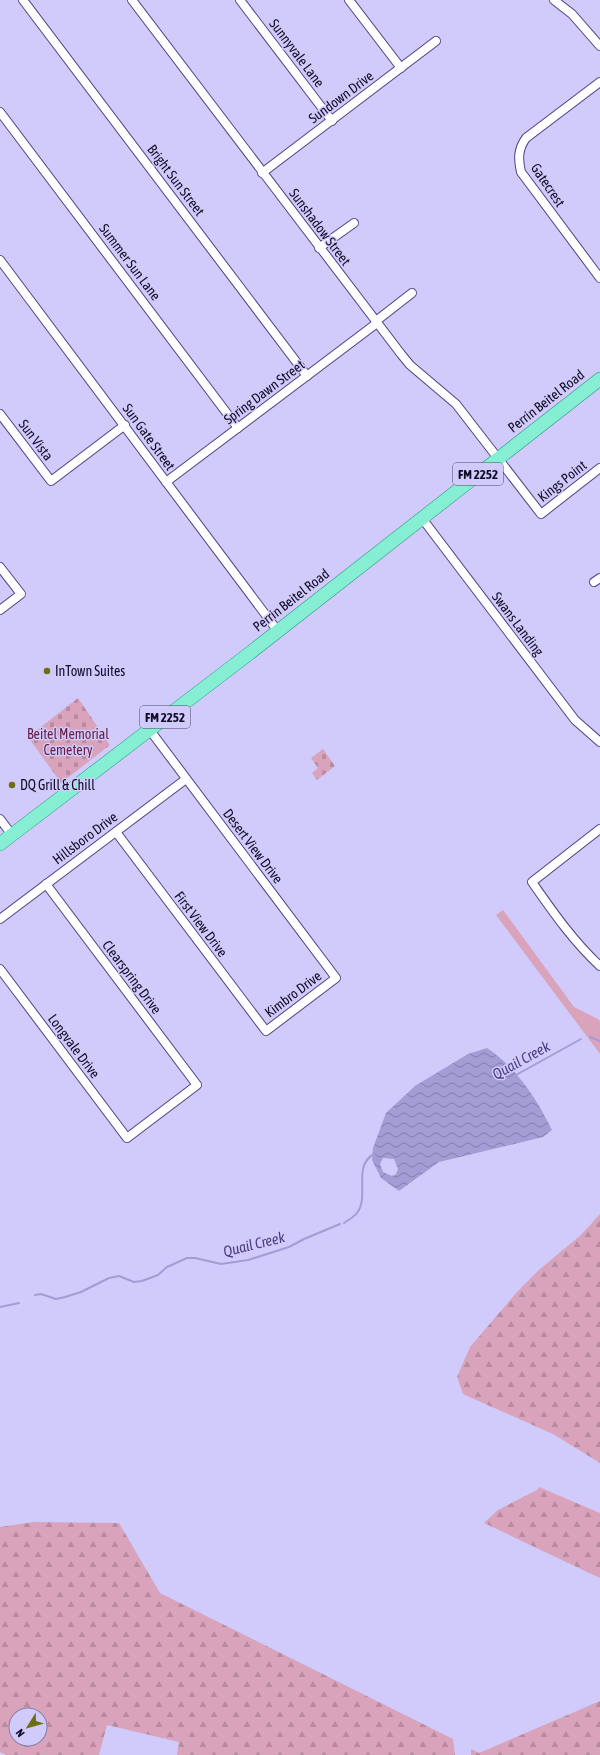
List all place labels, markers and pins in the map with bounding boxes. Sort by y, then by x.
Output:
place label: InTown Suites [55,663,125,679]
marker: InTown Suites [42,666,52,676]
place label: DQ Grill & Chill [20,777,95,793]
marker: DQ Grill & Chill [7,780,17,790]

